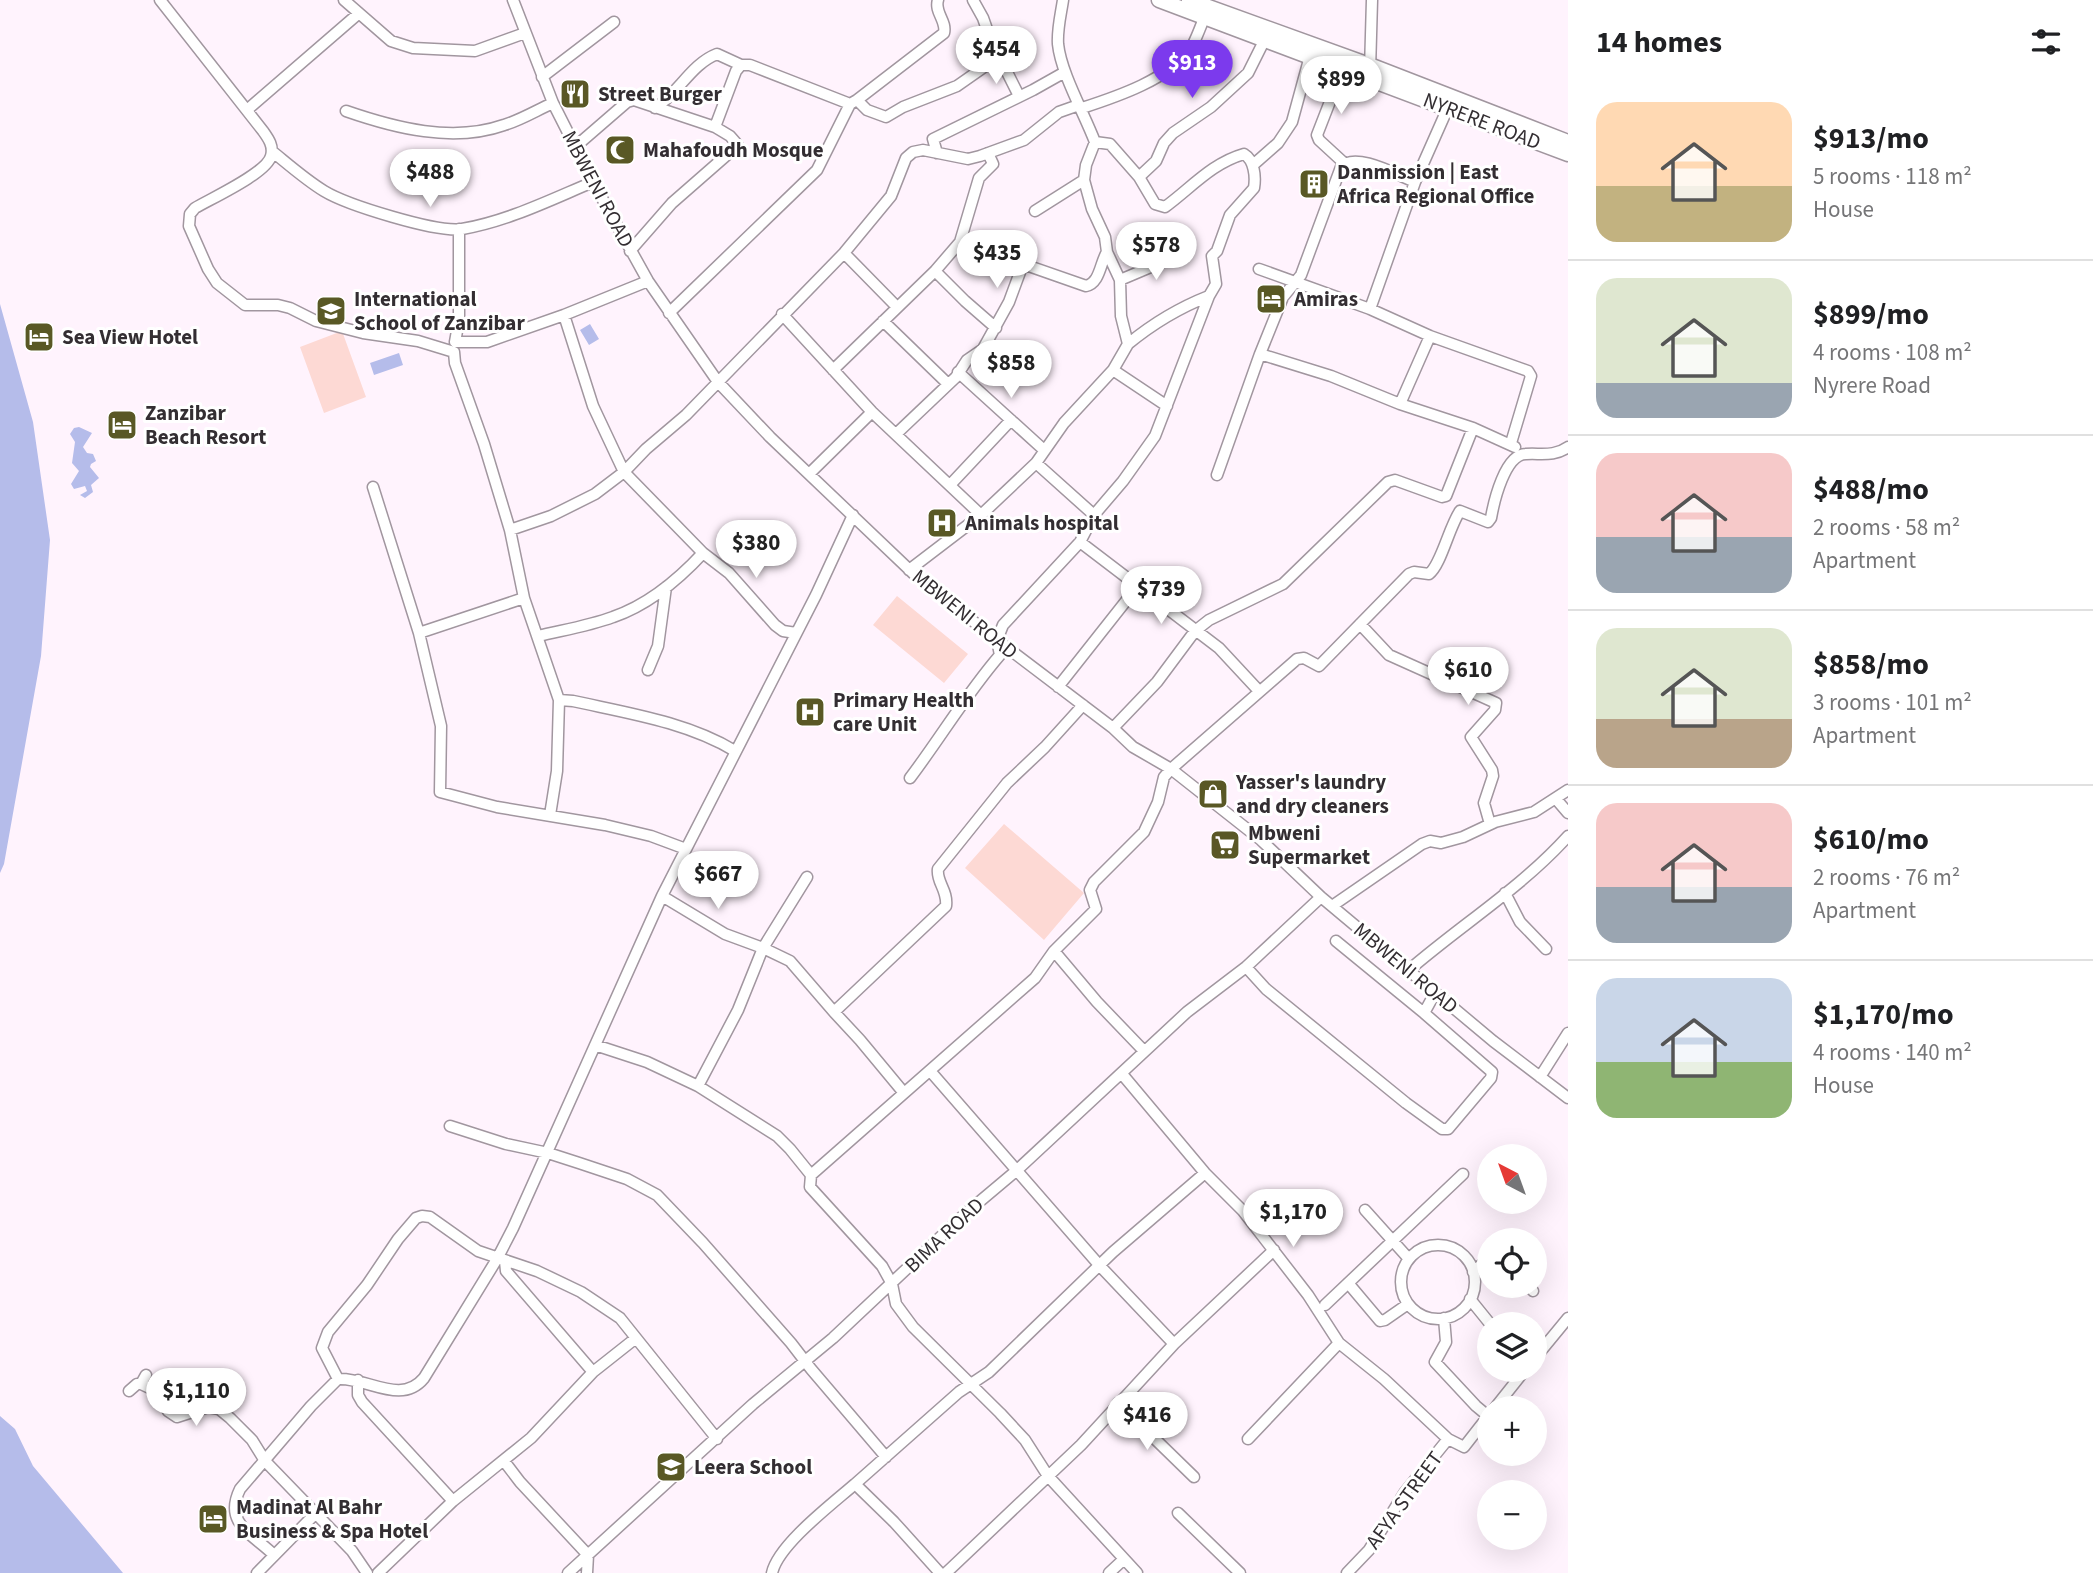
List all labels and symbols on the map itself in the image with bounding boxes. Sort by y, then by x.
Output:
pin: $454 [955,27,1037,86]
pin: $913 [1151,41,1233,100]
pin: $899 [1300,57,1382,116]
restaurant icon: Street Burger [558,77,592,111]
place label: Street Burger [598,79,723,109]
street label: NYRERE ROAD [1419,85,1545,157]
street label: MBWENI ROAD [555,125,641,253]
mosque icon: Mahafoudh Mosque [603,133,637,167]
place label: Mahafoudh Mosque [643,135,824,165]
pin: $488 [389,150,471,209]
place label: Danmission | East Africa Regional Office [1336,157,1535,211]
building icon: Danmission | East Africa Regional Office [1297,167,1331,201]
pin: $578 [1115,222,1197,282]
pin: $435 [956,230,1038,290]
hotel icon: Amiras [1254,282,1288,316]
place label: International School of Zanzibar [354,284,525,338]
place label: Amiras [1293,284,1358,314]
school or university icon: International School of Zanzibar [314,294,348,328]
hotel icon: Sea View Hotel [22,320,56,354]
place label: Sea View Hotel [62,322,198,352]
pin: $858 [970,340,1052,400]
place label: Zanzibar Beach Resort [145,398,266,452]
hotel icon: Zanzibar Beach Resort [105,408,139,442]
hospital icon: Animals hospital [925,506,959,540]
place label: Animals hospital [964,508,1119,538]
pin: $380 [715,520,797,580]
street label: MBWENI ROAD [906,562,1024,666]
pin: $739 [1120,566,1202,626]
pin: $610 [1427,648,1509,707]
place label: Primary Health care Unit [833,685,974,739]
hospital icon: Primary Health care Unit [793,695,827,729]
place label: Yasser's laundry and dry cleaners [1235,767,1389,821]
shop icon: Yasser's laundry and dry cleaners [1196,777,1230,811]
place label: Mbweni Supermarket [1248,818,1370,872]
supermarket icon: Mbweni Supermarket [1208,828,1242,862]
pin: $667 [677,852,759,911]
street label: MBWENI ROAD [1347,915,1465,1021]
north arrow [1477,1144,1547,1214]
street label: BIMA ROAD [898,1190,990,1280]
pin: $1,170 [1236,1190,1350,1249]
pin: $1,110 [139,1368,253,1428]
pin: $416 [1106,1392,1188,1452]
street label: AFYA STREET [1358,1445,1450,1555]
school or university icon: Leera School [654,1450,688,1484]
place label: Leera School [694,1452,812,1482]
place label: Madinat Al Bahr Business & Spa Hotel [236,1492,428,1546]
hotel icon: Madinat Al Bahr Business & Spa Hotel [196,1502,230,1536]

